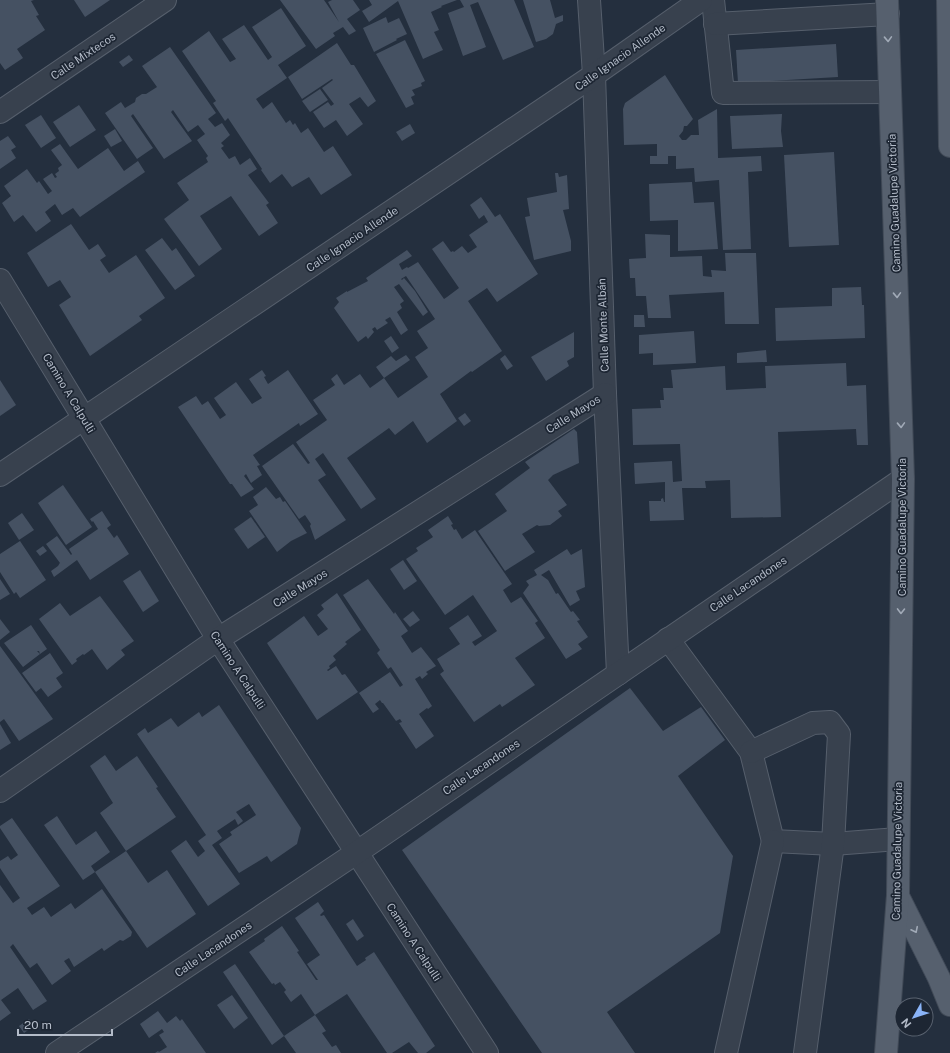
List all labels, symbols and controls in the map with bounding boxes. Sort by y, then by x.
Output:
street label: Calle Ignacio Allende [572,21,668,93]
street label: Calle Mixtecos [49,30,118,82]
one-way arrow [884,36,893,42]
street label: Camino Guadalupe Victoria [886,134,902,272]
street label: Calle Ignacio Allende [304,204,400,274]
street label: Calle Monte Albán [595,278,611,372]
one-way arrow [893,292,901,298]
street label: Camino A Calpulli [41,351,97,435]
street label: Calle Mayos [544,392,603,435]
one-way arrow [897,422,906,428]
street label: Camino Guadalupe Victoria [896,458,908,596]
street label: Calle Lacandones [707,554,789,614]
street label: Calle Mayos [271,566,330,609]
one-way arrow [897,608,905,614]
street label: Camino A Calpulli [208,629,268,711]
street label: Calle Lacandones [440,737,522,797]
street label: Camino Guadalupe Victoria [890,782,904,920]
street label: Camino A Calpulli [384,901,444,983]
street label: Calle Lacandones [172,919,254,979]
one-way arrow [910,926,918,933]
north arrow [894,997,934,1037]
scale bar [18,1011,112,1037]
text: N [899,1016,914,1030]
text: 20 m [24,1018,52,1032]

